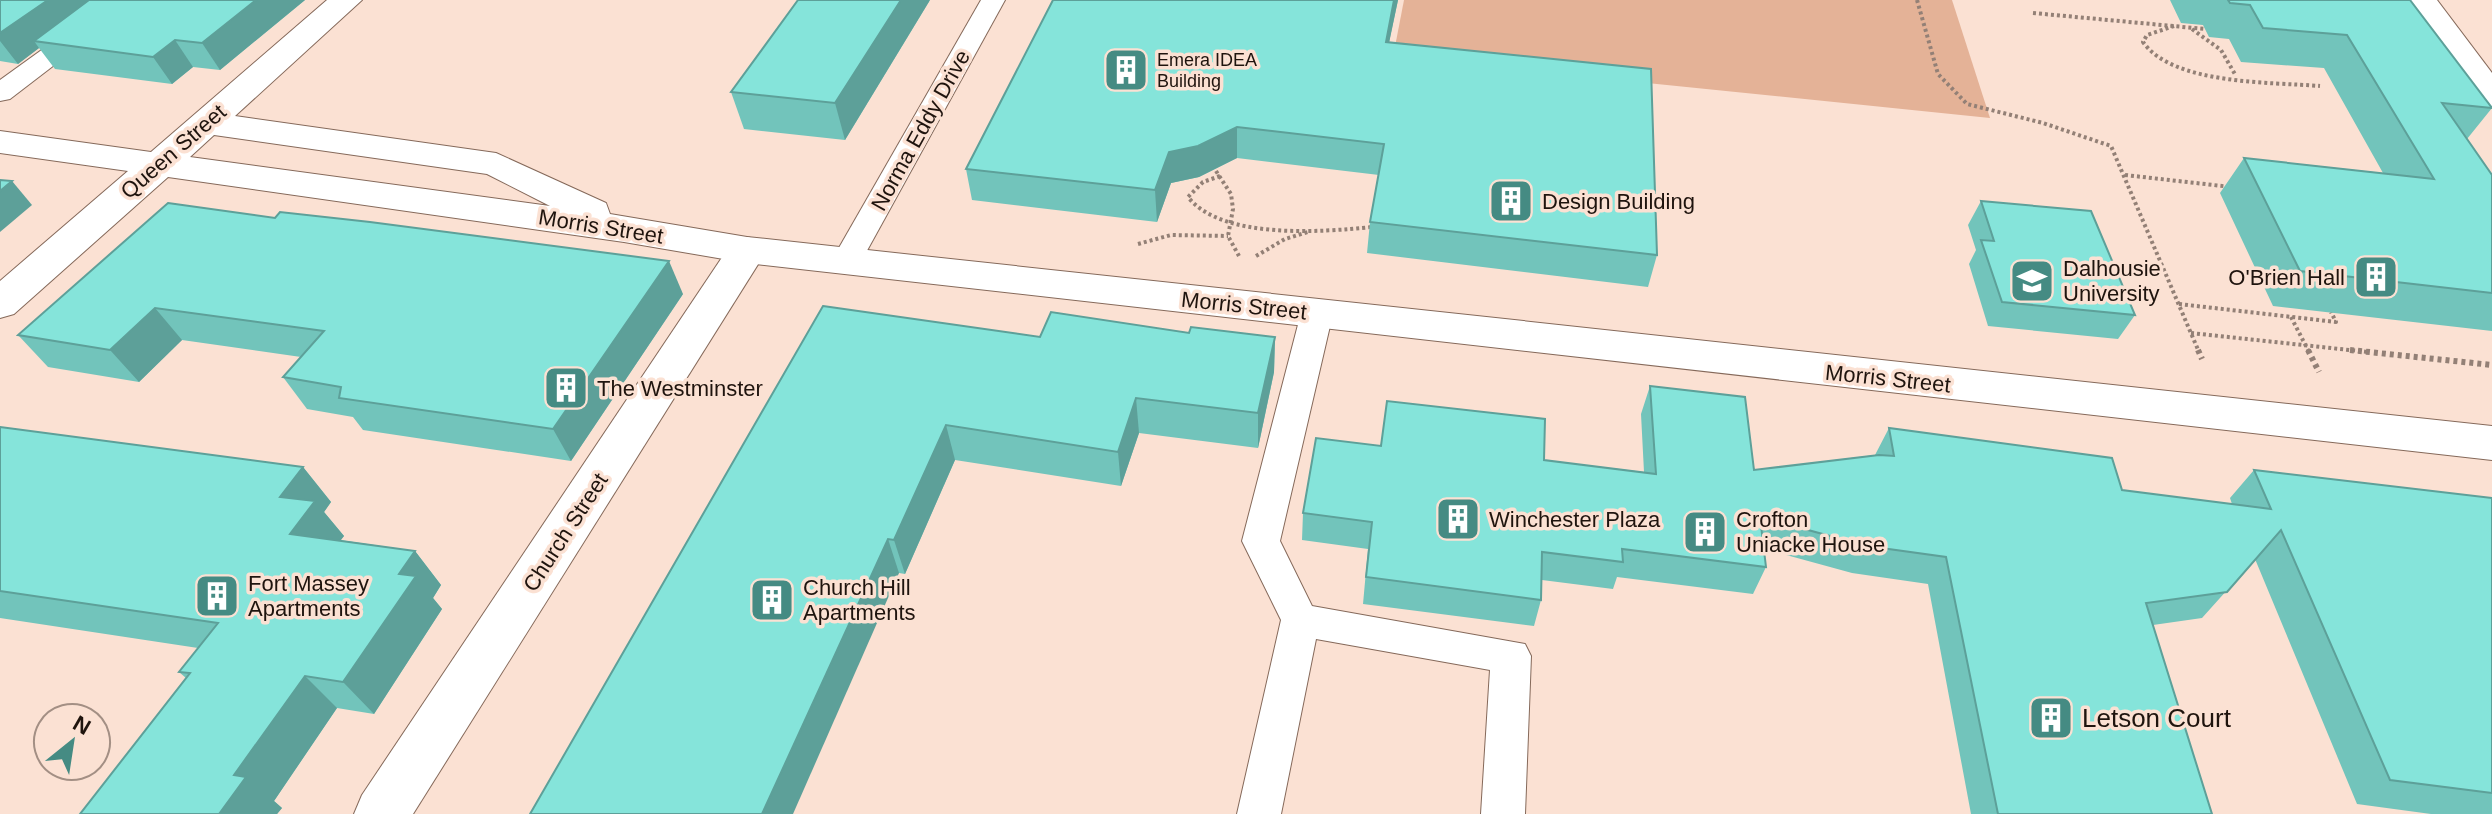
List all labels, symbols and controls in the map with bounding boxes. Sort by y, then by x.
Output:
street label: Norma Eddy Drive [866,46,975,215]
building icon: Emera IDEA Building [1102,46,1150,94]
place label: Emera IDEA Building [1157,50,1257,91]
street label: Queen Street [116,99,231,204]
building icon: Design Building [1487,177,1535,225]
place label: Design Building [1542,189,1695,214]
street label: Morris Street [537,204,665,249]
building icon: O'Brien Hall [2352,253,2400,301]
place label: Dalhousie University [2063,256,2161,306]
school or university icon: Dalhousie University [2008,257,2056,305]
place label: O'Brien Hall [2228,265,2345,290]
street label: Morris Street [1180,286,1308,325]
street label: Morris Street [1824,359,1952,398]
building icon: The Westminster [542,364,590,412]
place label: The Westminster [597,376,763,401]
street label: Church Street [518,469,613,596]
building icon: Winchester Plaza [1434,495,1482,543]
place label: Winchester Plaza [1489,507,1661,532]
place label: Crofton Uniacke House [1736,507,1885,557]
building icon: Crofton Uniacke House [1681,508,1729,556]
place label: Fort Massey Apartments [248,571,369,621]
building icon: Fort Massey Apartments [193,572,241,620]
place label: Church Hill Apartments [803,575,916,625]
building icon: Church Hill Apartments [748,576,796,624]
building icon: Letson Court [2027,694,2075,742]
north arrow [32,702,112,782]
place label: Letson Court [2082,703,2232,733]
text: N [69,710,95,740]

